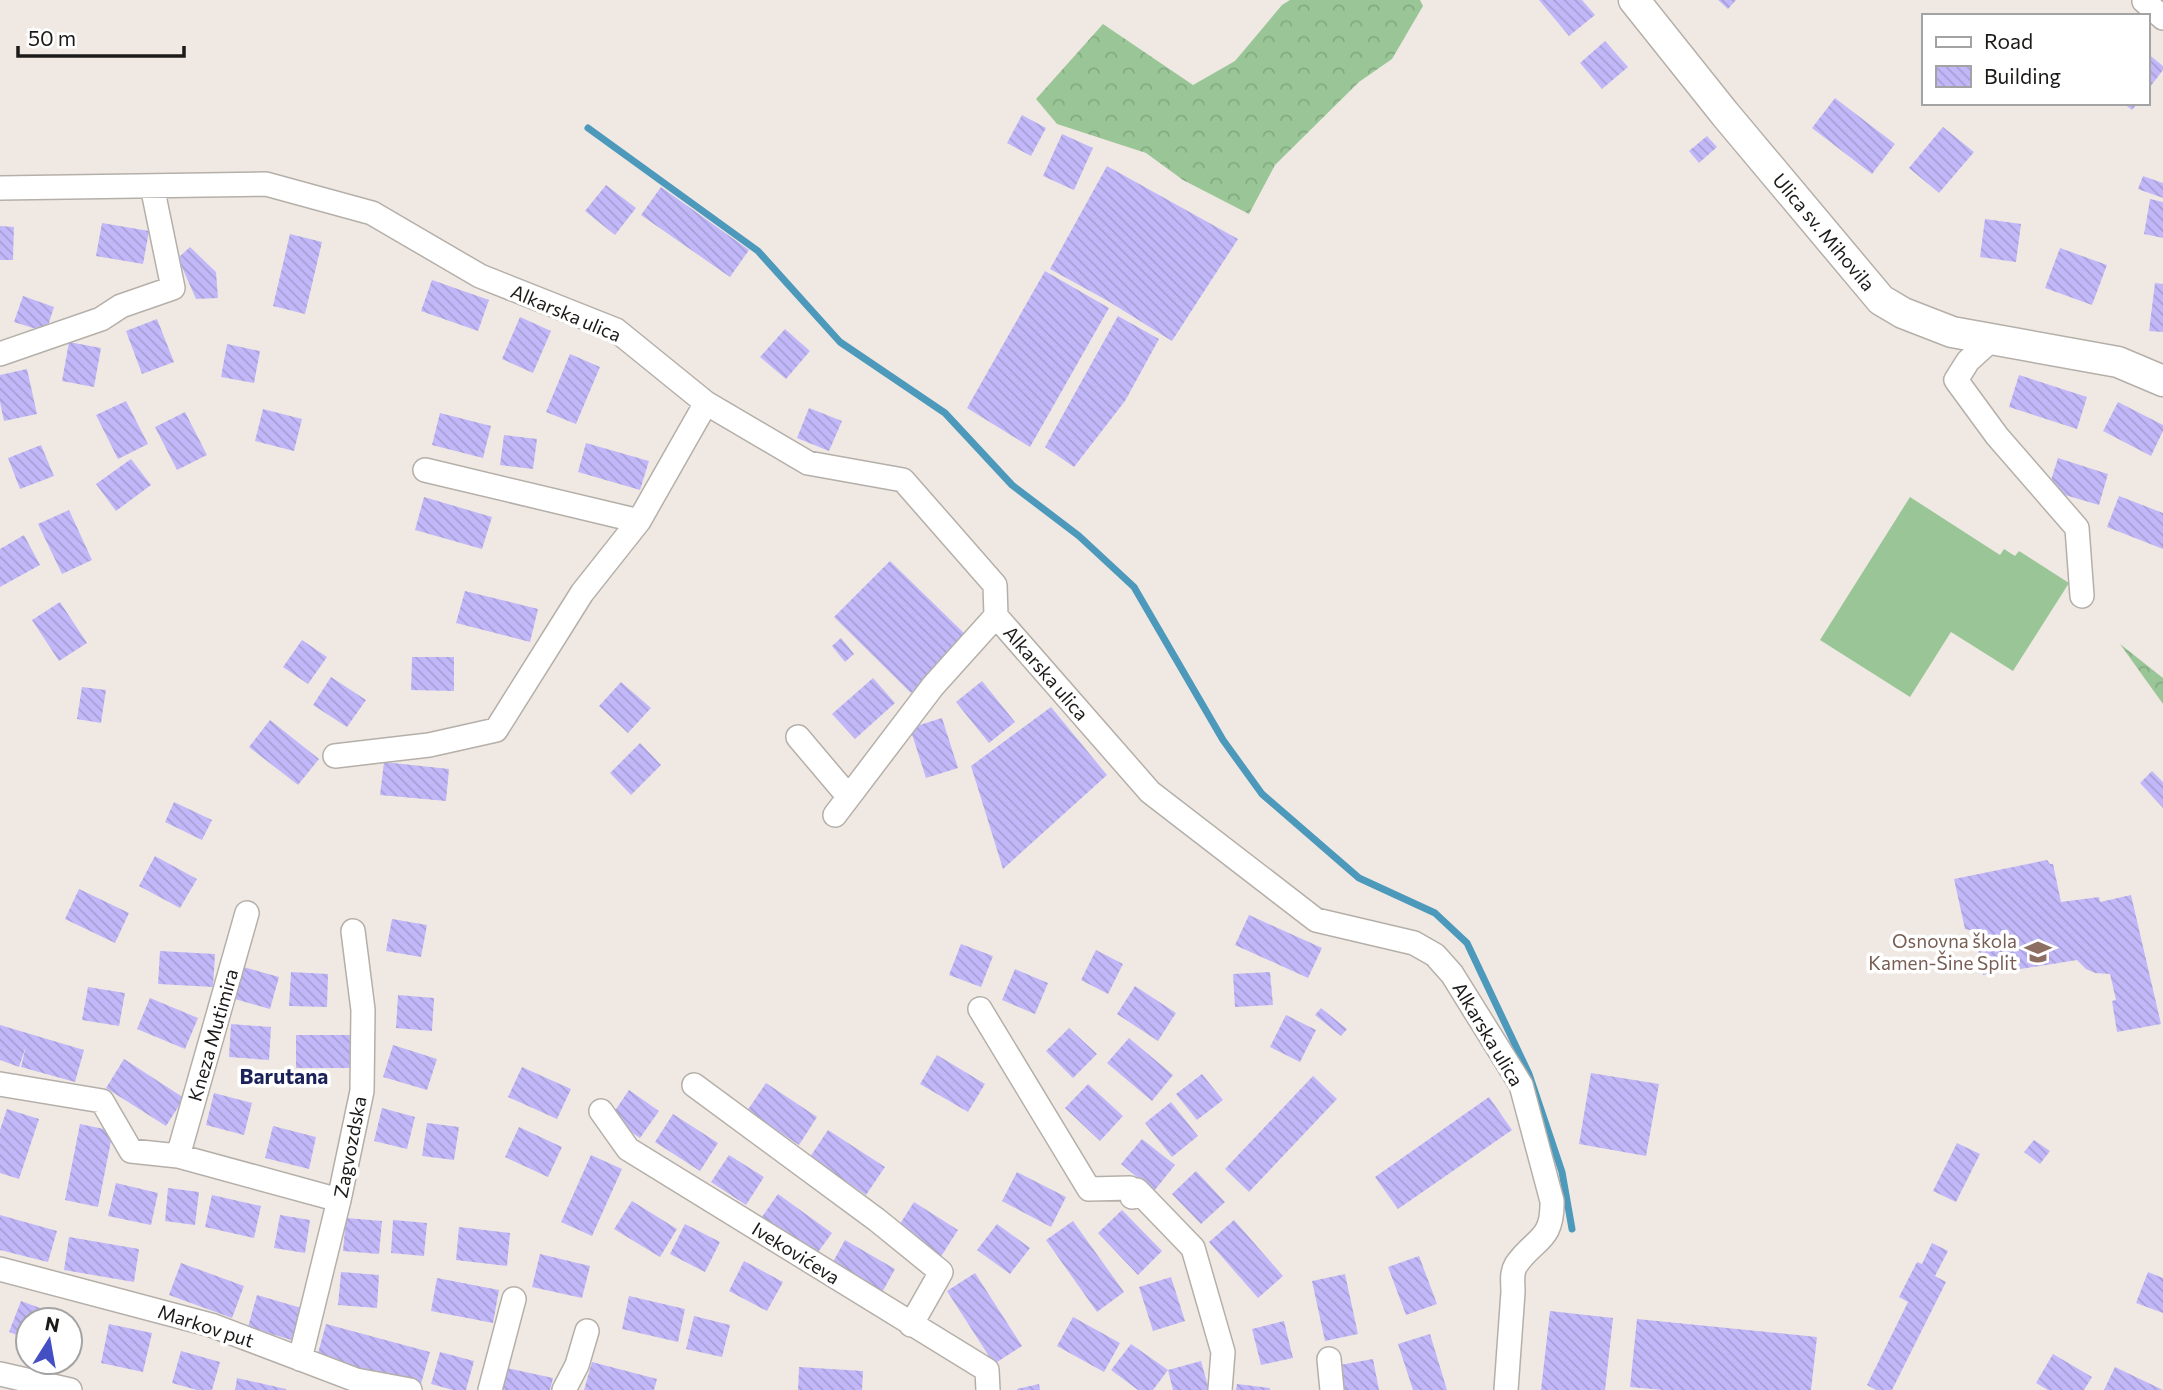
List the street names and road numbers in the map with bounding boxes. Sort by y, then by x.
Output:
street label: Ulica sv. Mihovila [1769,168,1880,295]
street label: Alkarska ulica [508,279,625,346]
street label: Alkarska ulica [999,621,1094,725]
street label: Kneza Mutimira [183,966,242,1104]
street label: Alkarska ulica [1448,977,1529,1090]
street label: Zagvozdska [328,1094,371,1200]
street label: Ivekovićeva [748,1217,844,1289]
street label: Markov put [155,1299,257,1352]

